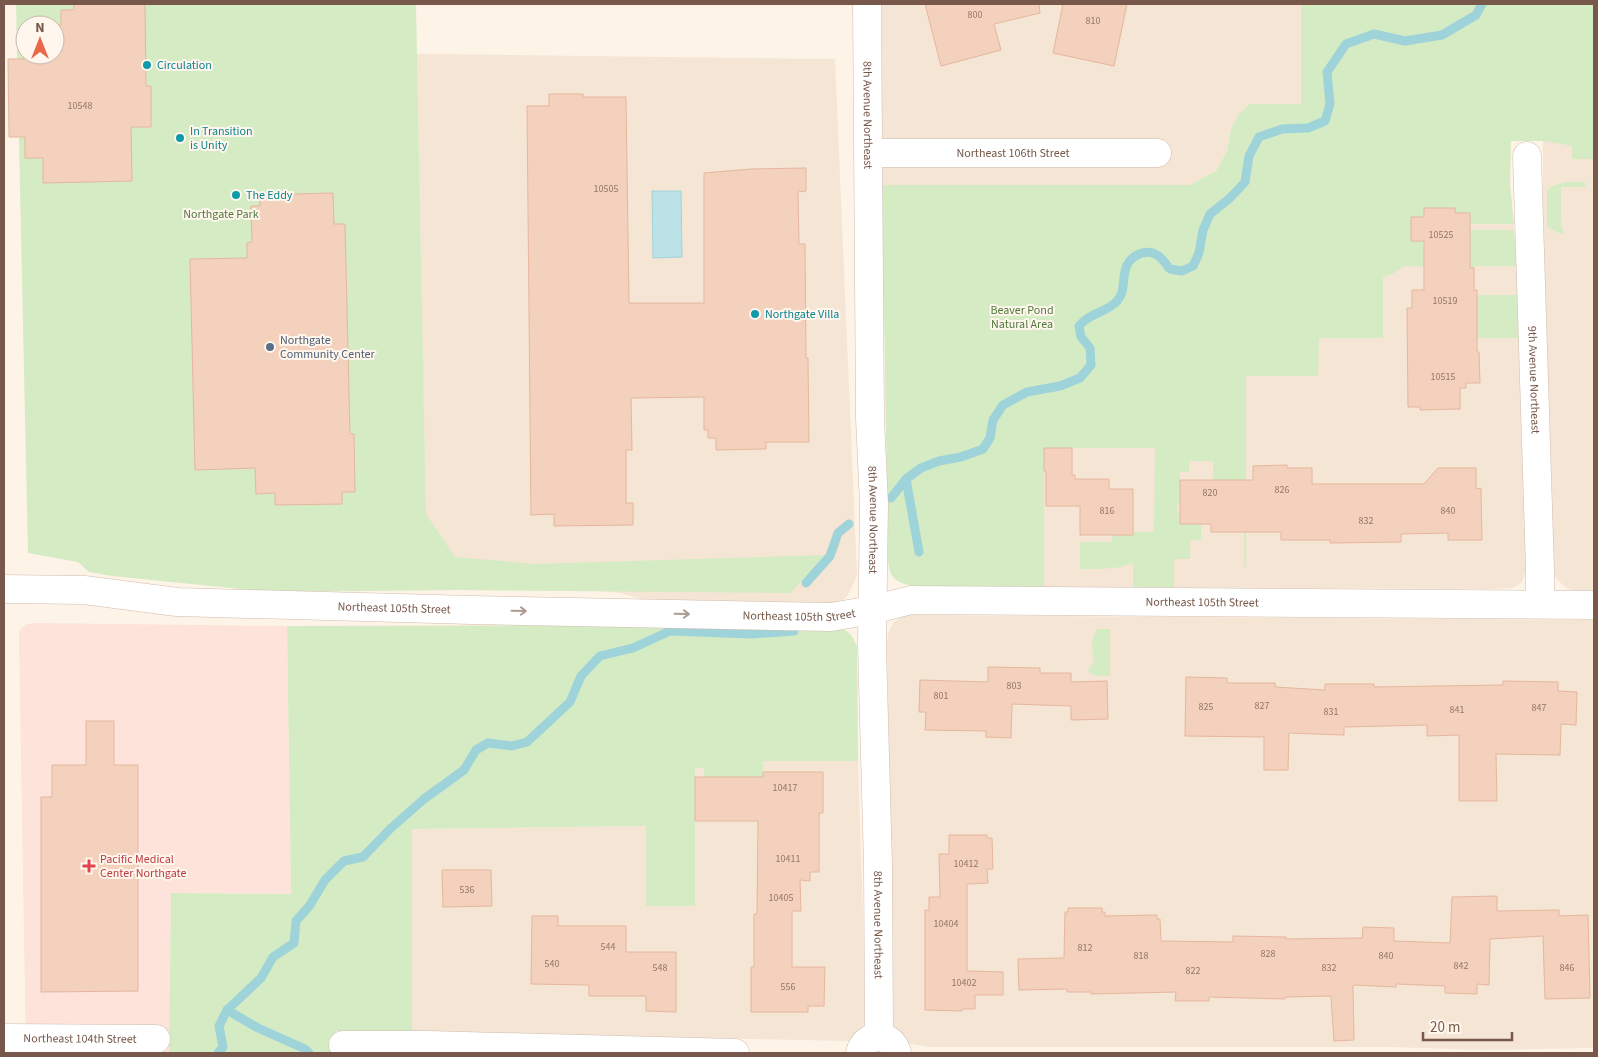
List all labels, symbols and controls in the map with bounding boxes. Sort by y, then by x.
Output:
house number: 800 [968,8,982,22]
house number: 810 [1086,14,1100,28]
north arrow [15,15,65,65]
text: N [35,18,45,38]
place label: Circulation [157,57,212,74]
marker: Circulation [141,59,153,71]
street label: 8th Avenue Northeast [859,61,877,169]
house number: 10548 [68,99,92,113]
place label: In Transition is Unity [190,123,253,154]
marker: In Transition is Unity [174,132,186,144]
street label: Northeast 106th Street [956,145,1070,162]
house number: 10505 [594,182,618,196]
place label: The Eddy [246,187,293,204]
marker: The Eddy [230,189,242,201]
park label: Northgate Park [183,206,259,223]
house number: 10525 [1429,228,1453,242]
house number: 10519 [1433,294,1457,308]
park label: Beaver Pond Natural Area [990,302,1054,333]
place label: Northgate Villa [765,306,839,323]
marker: Northgate Villa [749,308,761,320]
street label: 9th Avenue Northeast [1524,326,1544,434]
place label: Northgate Community Center [280,332,376,363]
marker: Northgate Community Center [264,341,276,353]
house number: 10515 [1431,370,1455,384]
street label: 8th Avenue Northeast [864,465,883,574]
house number: 826 [1275,483,1289,497]
house number: 820 [1203,486,1217,500]
house number: 816 [1100,504,1114,518]
house number: 840 [1441,504,1455,518]
house number: 832 [1359,514,1373,528]
street label: Northeast 105th Street [1146,593,1259,611]
street label: Northeast 105th Street [337,598,451,618]
street label: Northeast 105th Street [742,604,857,626]
one-way arrow [511,606,527,616]
one-way arrow [674,609,690,619]
house number: 803 [1007,679,1021,693]
house number: 801 [934,689,948,703]
house number: 827 [1255,699,1269,713]
house number: 825 [1199,700,1213,714]
house number: 847 [1532,701,1546,715]
house number: 841 [1450,703,1464,717]
house number: 831 [1324,705,1338,719]
house number: 10417 [773,781,797,795]
place label: Pacific Medical Center Northgate [100,851,186,882]
house number: 10411 [776,852,800,866]
house number: 10412 [954,857,978,871]
marker: Pacific Medical Center Northgate [82,859,96,873]
street label: 8th Avenue Northeast [870,871,887,979]
house number: 536 [460,883,474,897]
house number: 10405 [769,891,793,905]
house number: 10404 [934,917,958,931]
house number: 544 [601,940,615,954]
house number: 812 [1078,941,1092,955]
house number: 828 [1261,947,1275,961]
house number: 818 [1134,949,1148,963]
house number: 840 [1379,949,1393,963]
house number: 540 [545,957,559,971]
house number: 842 [1454,959,1468,973]
house number: 548 [653,961,667,975]
house number: 832 [1322,961,1336,975]
house number: 846 [1560,961,1574,975]
house number: 822 [1186,964,1200,978]
house number: 10402 [952,976,976,990]
house number: 556 [781,980,795,994]
scale bar [1423,1010,1512,1042]
text: 20 m [1430,1017,1460,1038]
street label: Northeast 104th Street [23,1030,137,1047]

